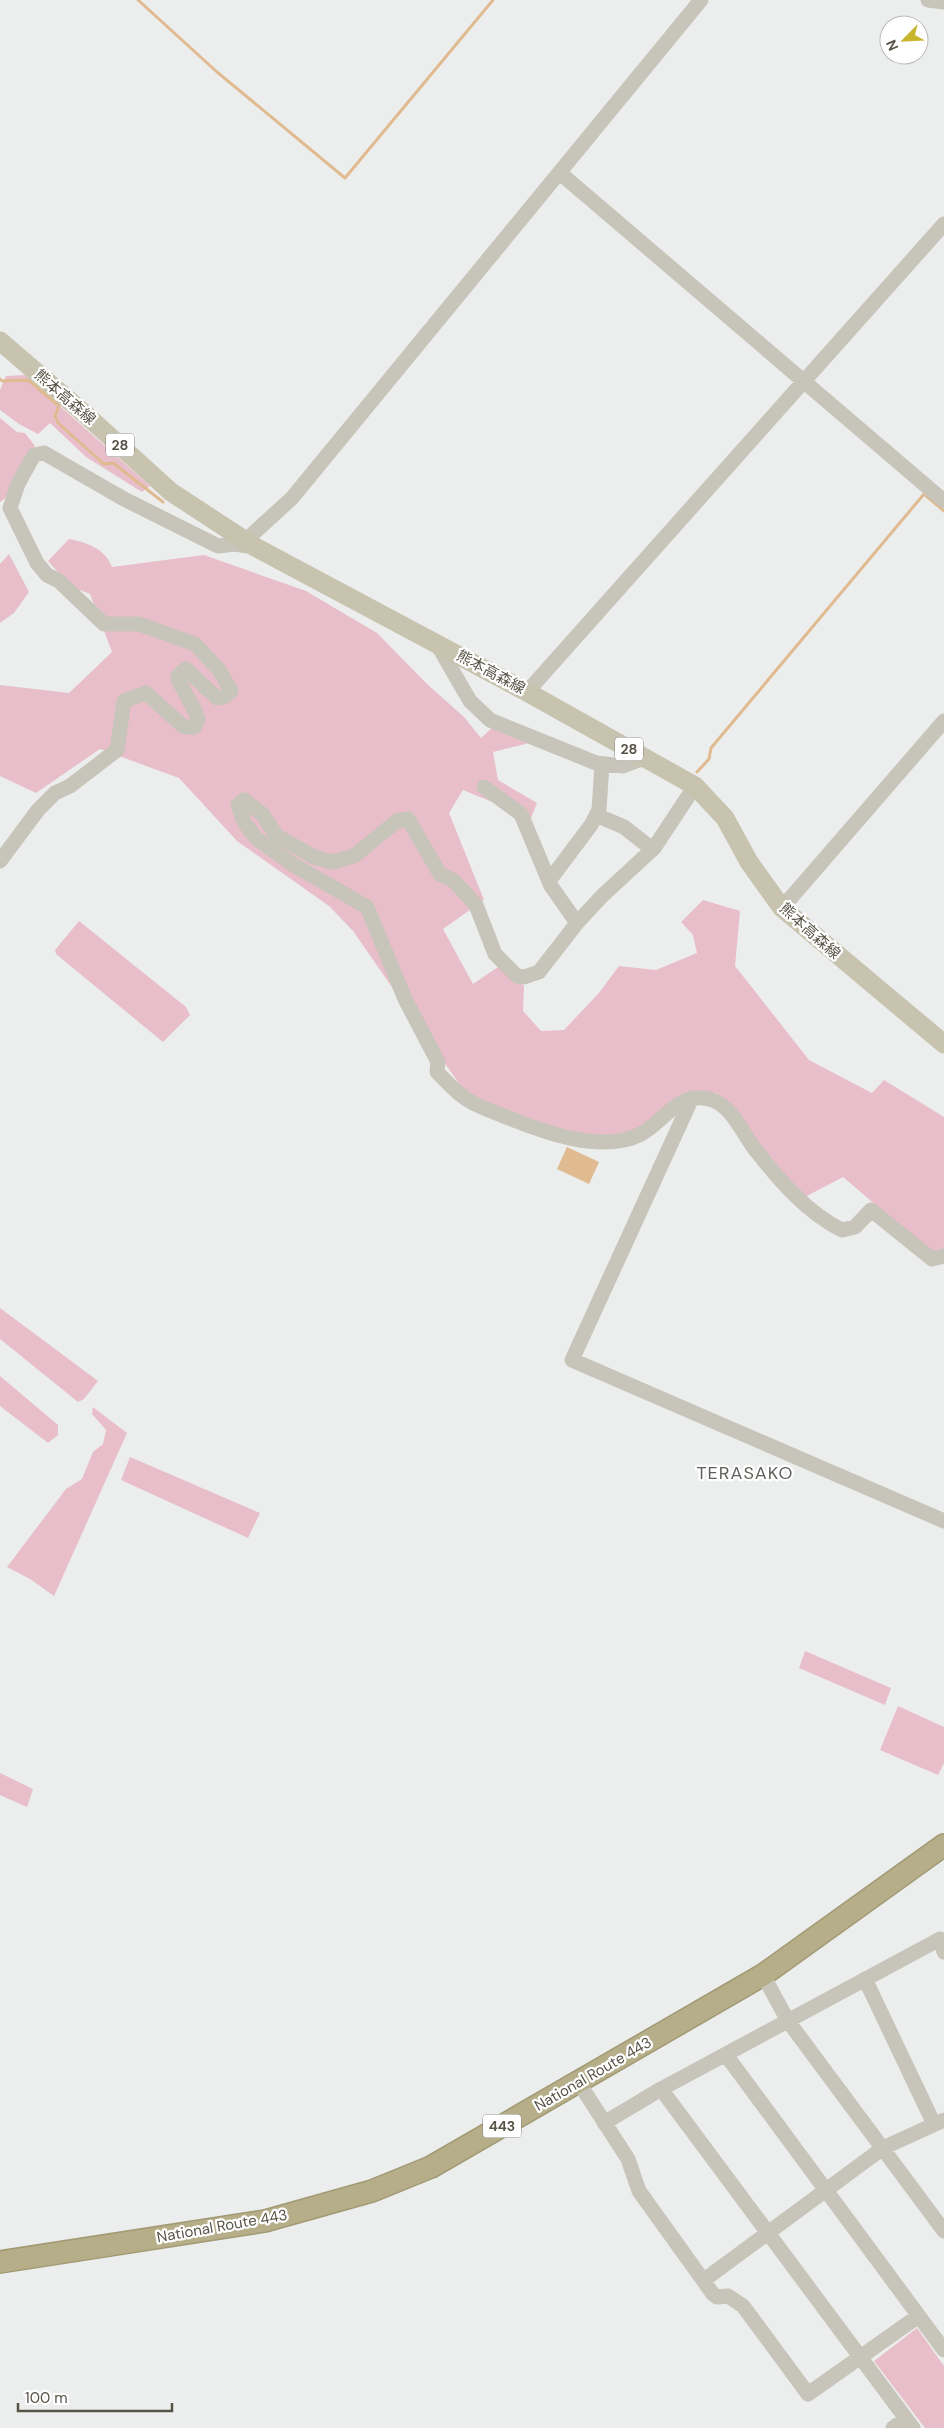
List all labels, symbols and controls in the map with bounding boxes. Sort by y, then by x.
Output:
north arrow [879,15,929,65]
text: N [882,37,902,54]
street label: 熊本高森線 [30,365,100,429]
road number: 28 [106,434,134,456]
street label: 熊本高森線 [453,646,529,698]
road number: 28 [615,738,643,761]
street label: 熊本高森線 [775,898,845,964]
district label: TERASAKO [696,1461,794,1485]
street label: National Route 443 [531,2032,655,2116]
road number: 443 [483,2114,521,2138]
street label: National Route 443 [155,2205,289,2247]
scale bar [18,2380,171,2412]
text: 100 m [25,2388,68,2408]

